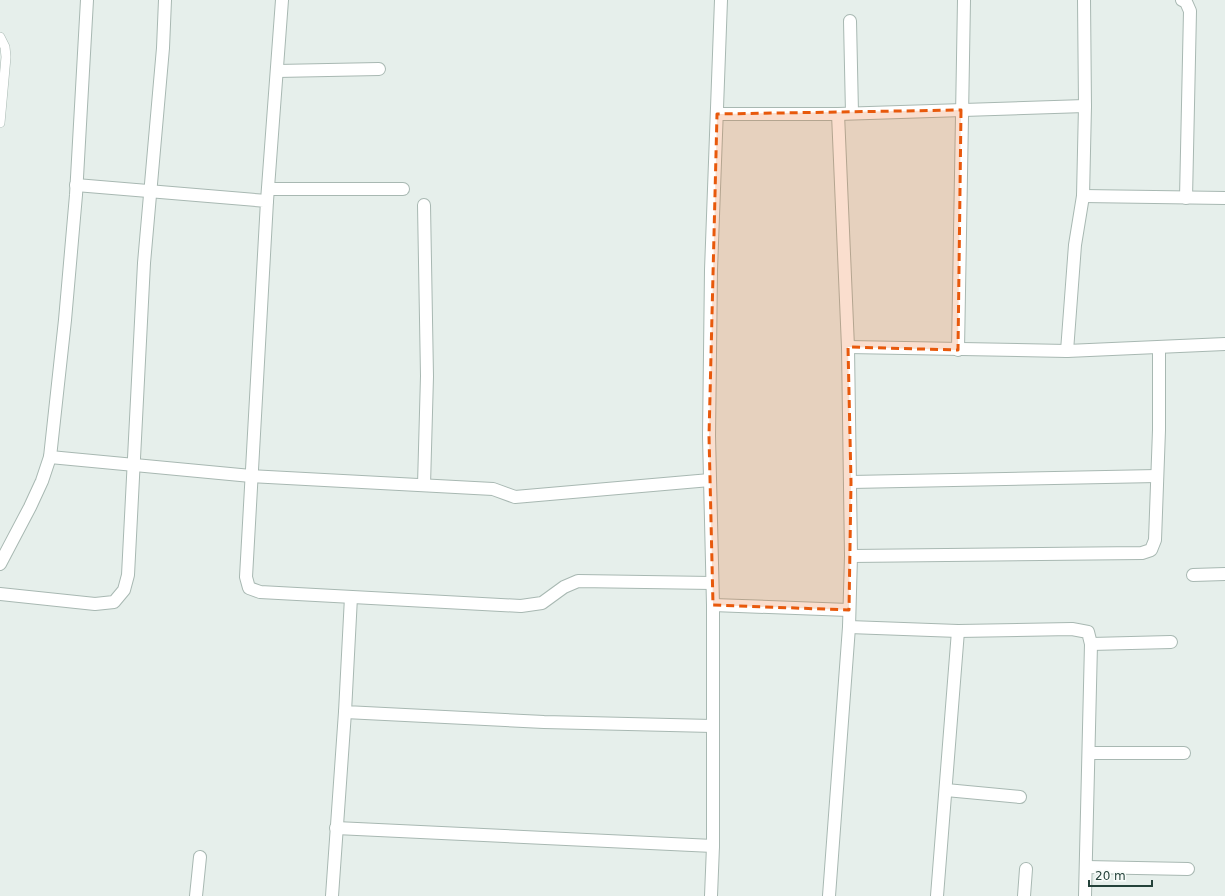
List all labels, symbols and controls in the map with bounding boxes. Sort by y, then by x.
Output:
scale bar [1089,862,1152,888]
text: 20 m [1095,869,1126,883]

